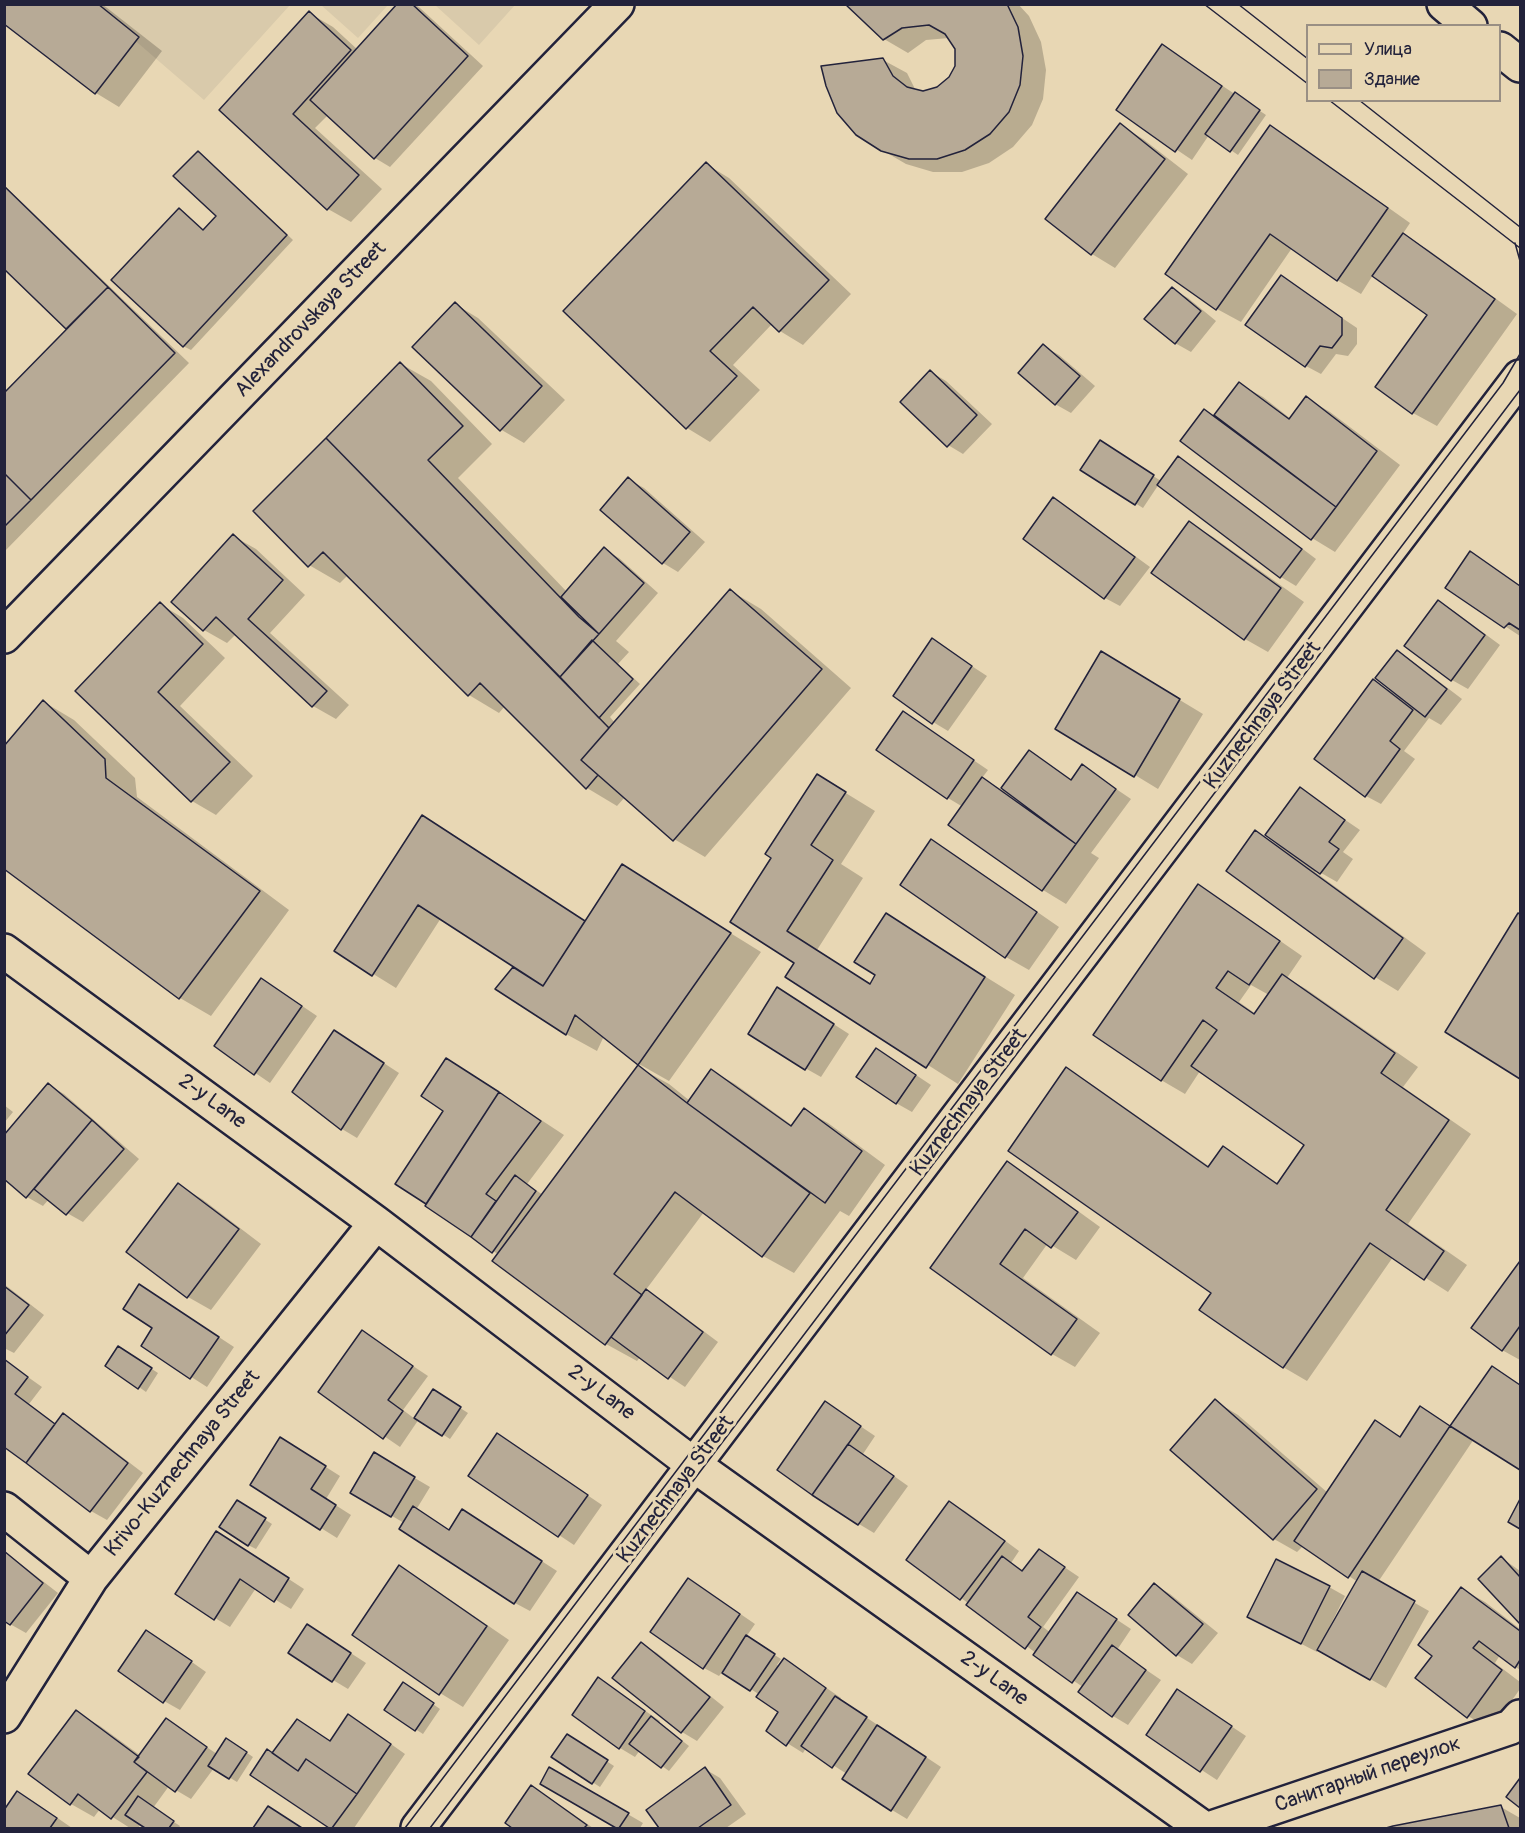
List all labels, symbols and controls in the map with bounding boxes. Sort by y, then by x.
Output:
legend [1306,24,1501,102]
text: Улица [1364,38,1412,61]
text: Здание [1364,68,1420,91]
street label: Alexandrovskaya Street [230,237,392,403]
street label: Kuznechnaya Street [1199,637,1327,795]
street label: Kuznechnaya Street [905,1024,1033,1182]
street label: 2-y Lane [173,1069,251,1135]
street label: 2-y Lane [562,1360,640,1426]
street label: Krivo-Kuznechnaya Street [100,1366,266,1562]
street label: Kuznechnaya Street [612,1411,740,1569]
street label: 2-y Lane [955,1646,1033,1712]
street label: Санитарный переулок [1272,1731,1464,1819]

